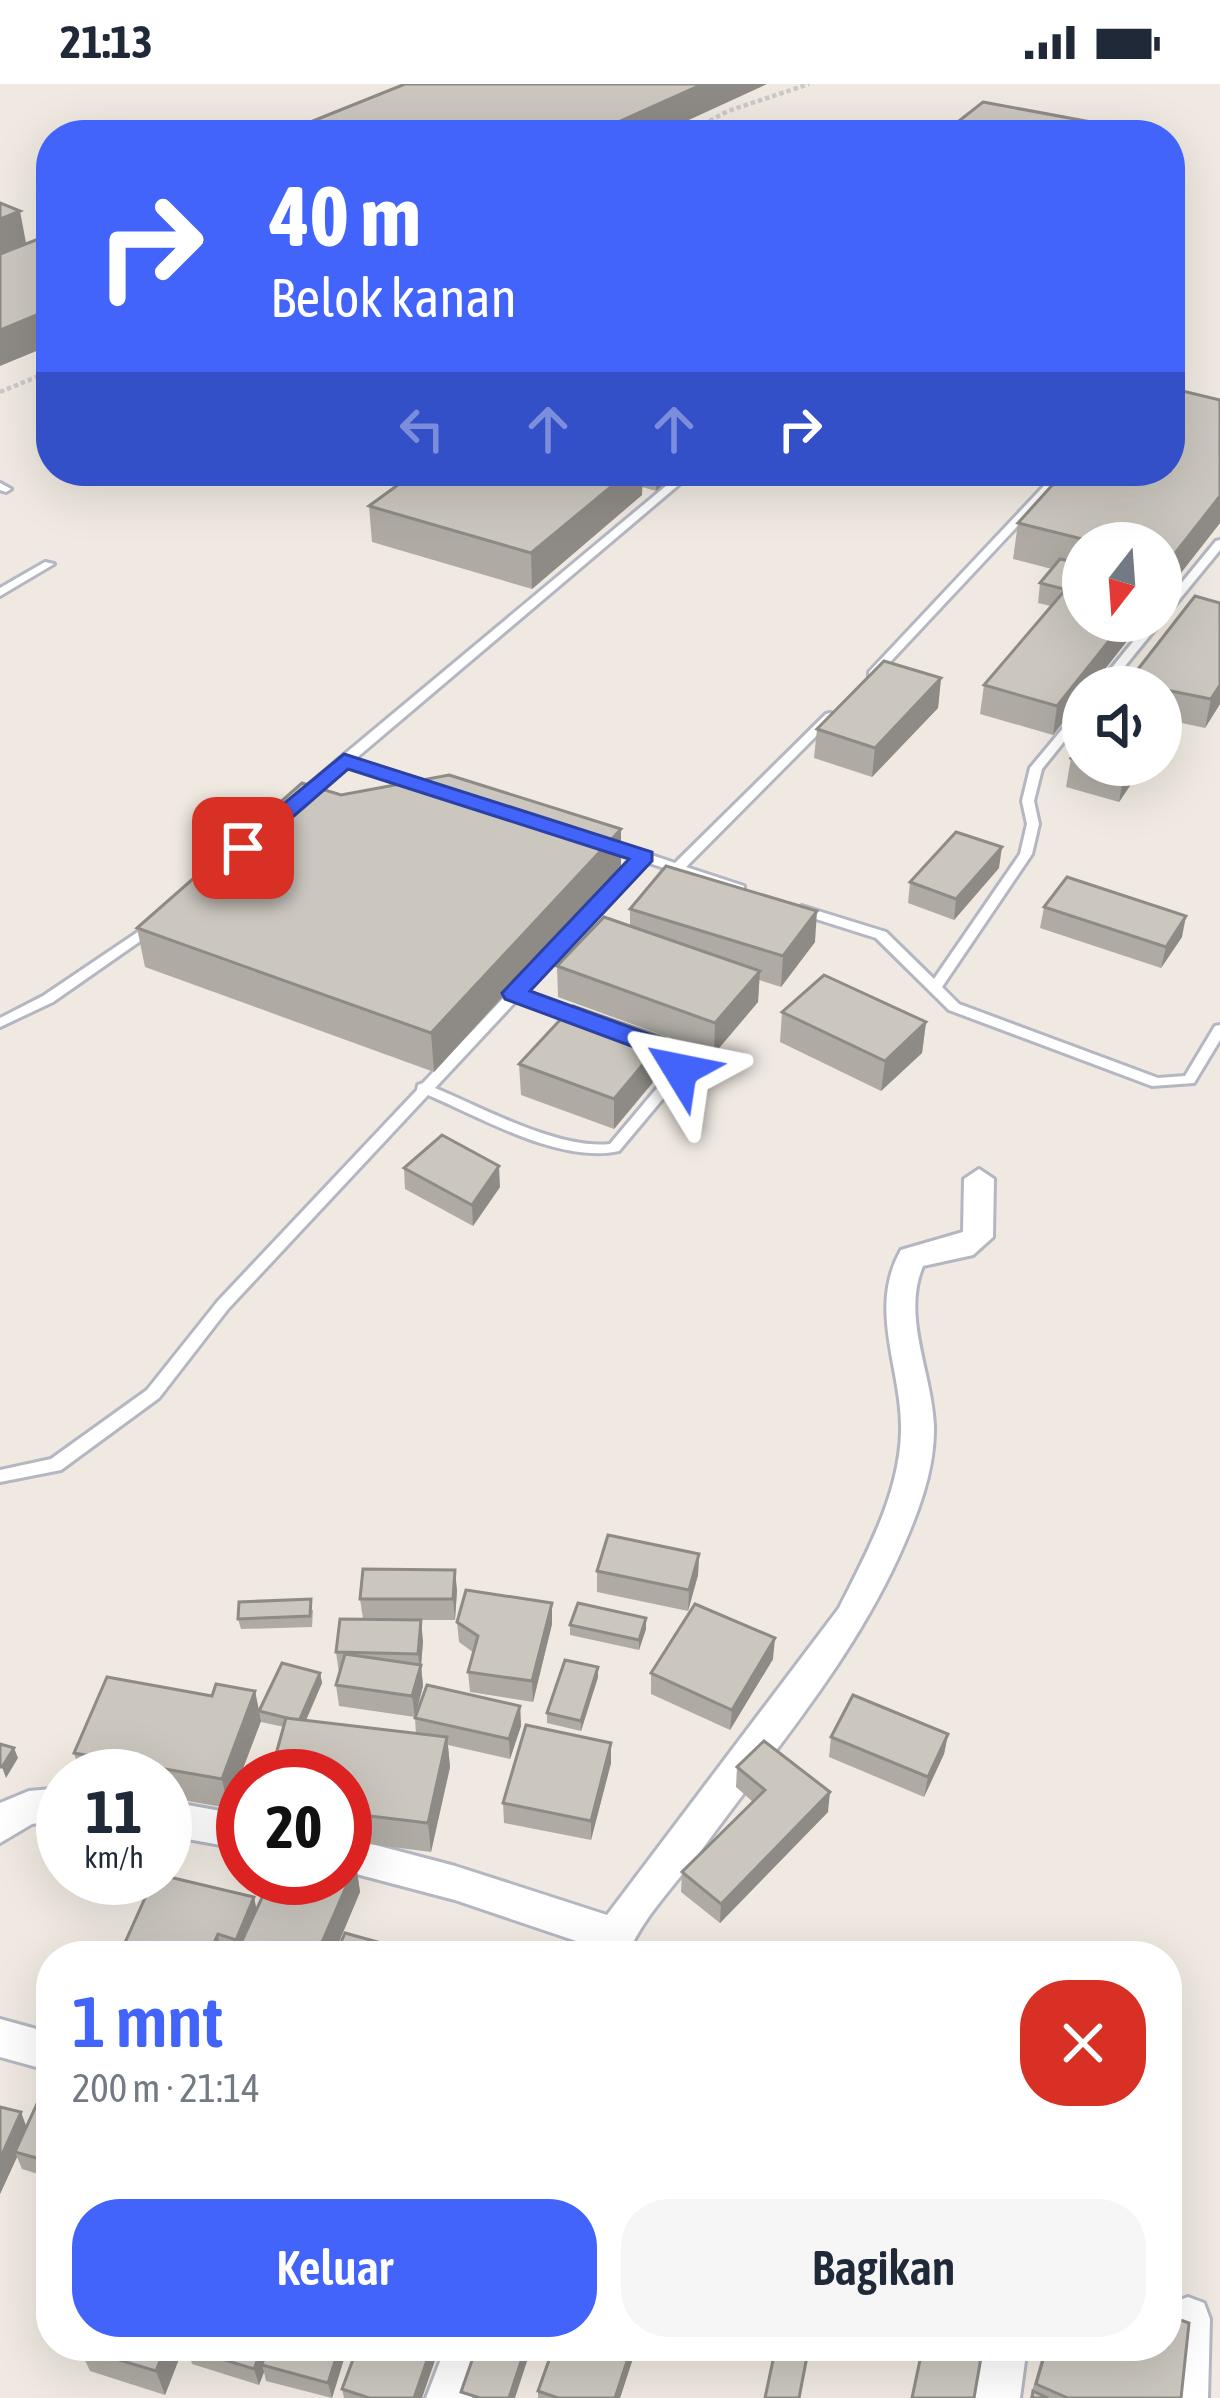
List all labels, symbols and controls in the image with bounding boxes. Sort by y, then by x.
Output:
text: 21:13 [60,16,153,68]
icon: right [72,168,228,324]
text: 40 m [270,168,421,264]
text: Belok kanan [270,267,517,328]
icon: left [389,396,455,462]
icon: ahead [515,396,581,462]
icon: ahead [641,396,707,462]
icon: right [767,396,833,462]
north arrow [1062,522,1182,642]
map controls [1062,522,1182,786]
button: sound [1062,666,1182,786]
pin [192,797,294,899]
icon: arrive [210,815,276,881]
position arrow [617,1007,743,1133]
speed limit sign: 20 [216,1749,372,1905]
text: 11 [86,1777,142,1846]
text: km/h [84,1840,144,1874]
text: 1 mnt [72,1980,223,2062]
button: close [1020,1980,1146,2106]
text: 200 m · 21:14 [72,2066,260,2110]
button: Keluar [72,2199,597,2337]
button: Bagikan [621,2199,1146,2337]

